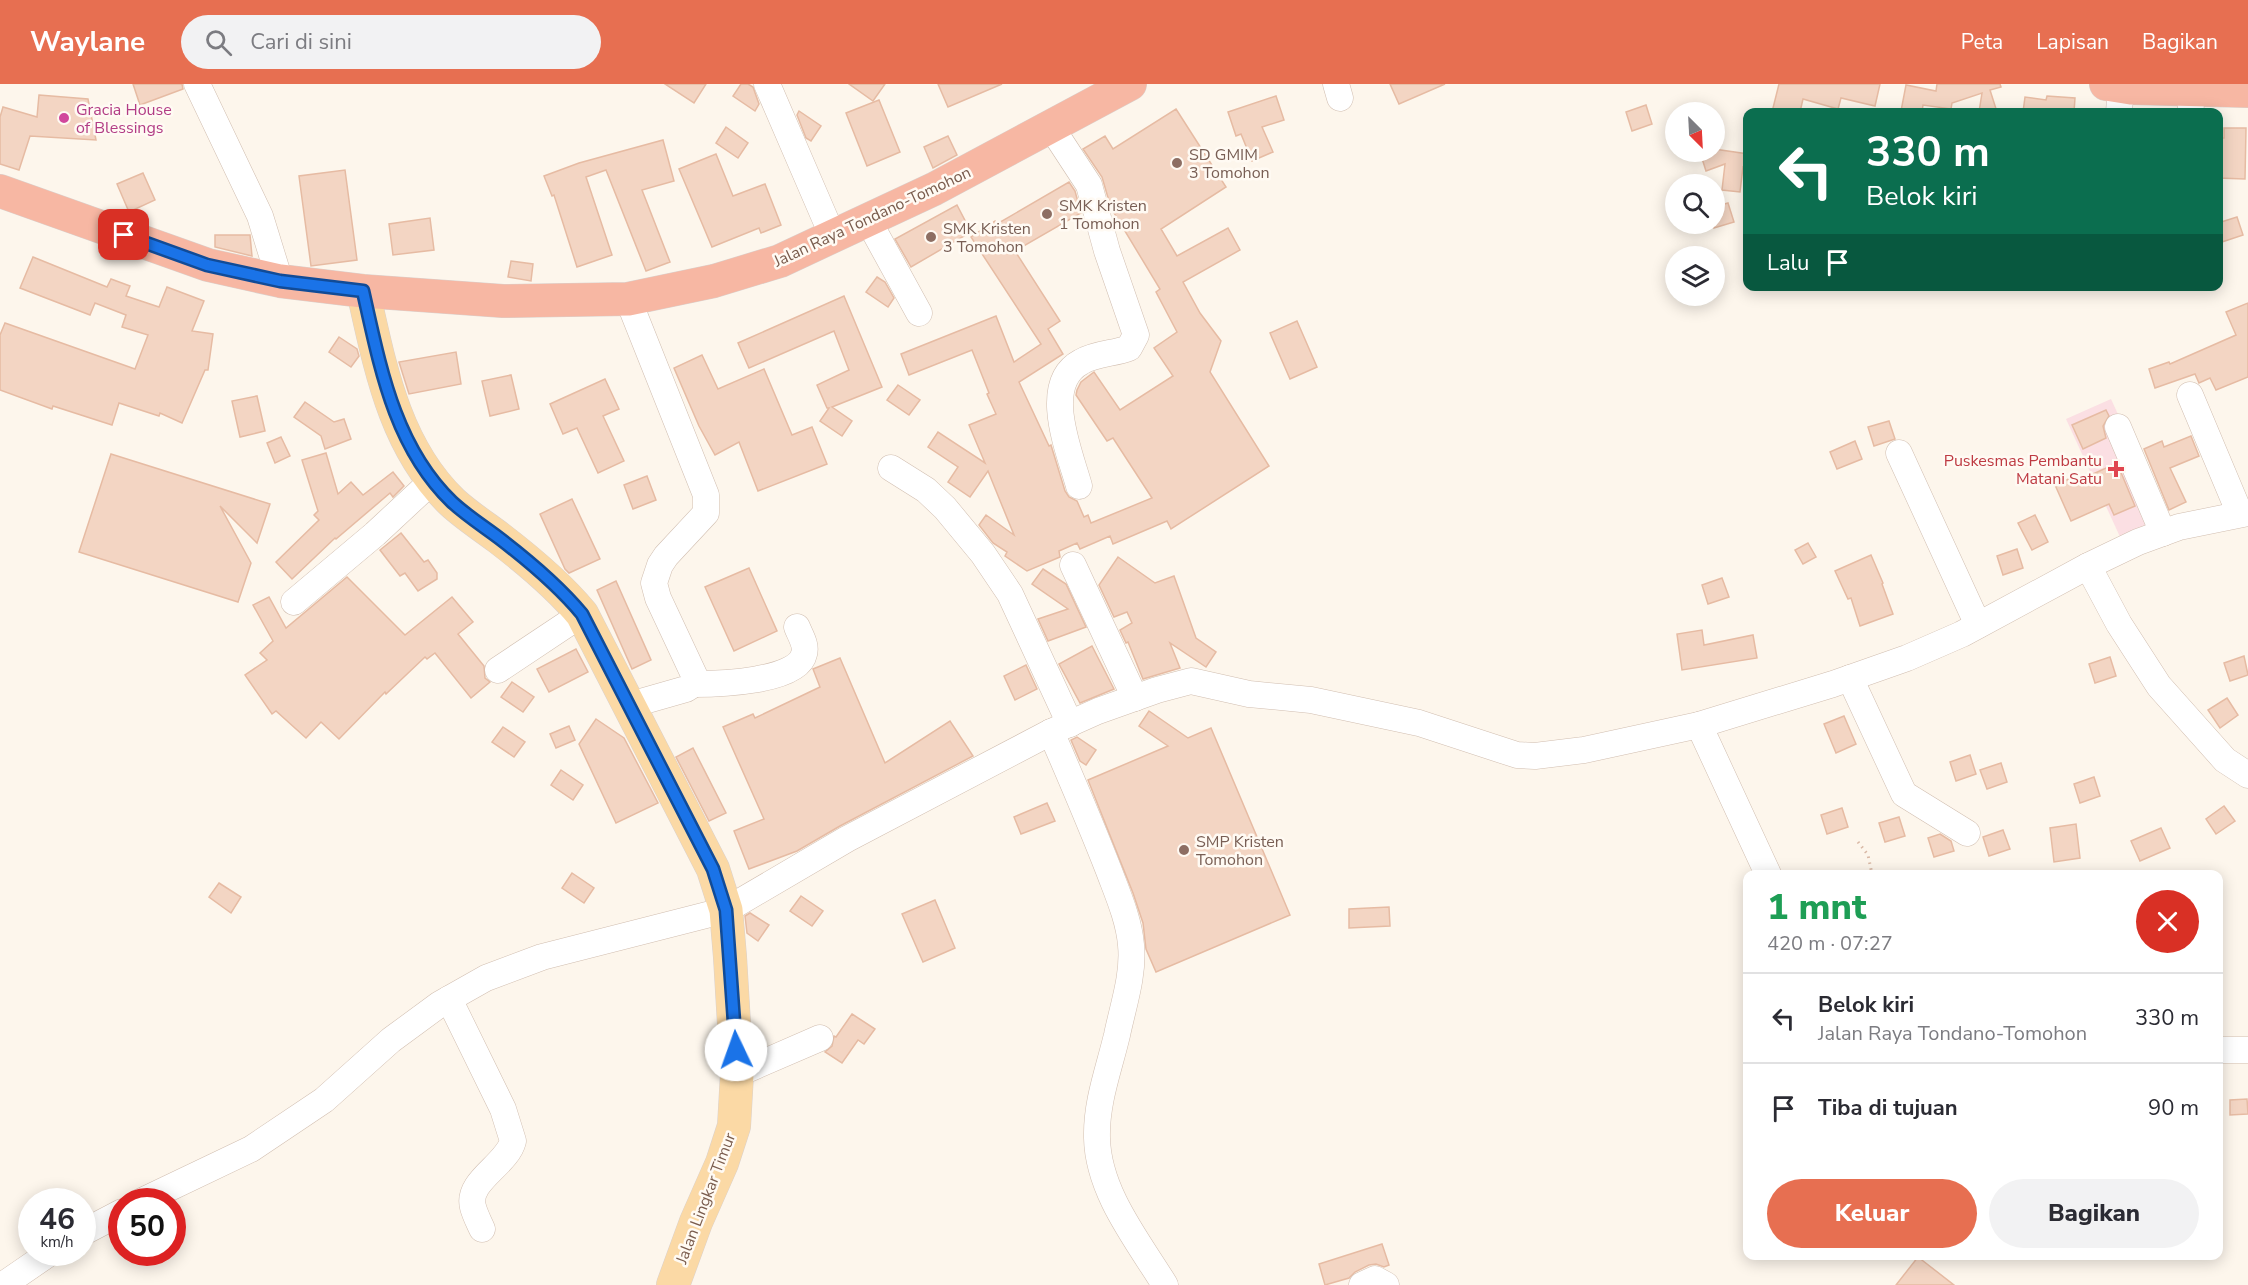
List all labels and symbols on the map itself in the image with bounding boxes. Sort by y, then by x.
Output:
place label: Gracia House of Blessings [76,99,172,139]
north arrow [1665,102,1725,162]
marker: Gracia House of Blessings [57,111,71,125]
place label: SD GMIM 3 Tomohon [1189,144,1270,184]
marker: SD GMIM 3 Tomohon [1170,156,1184,170]
street label: Jalan Raya Tondano-Tomohon [769,161,975,273]
place label: SMK Kristen 1 Tomohon [1059,195,1147,235]
marker: SMK Kristen 1 Tomohon [1040,207,1054,221]
pin [98,209,149,260]
place label: SMK Kristen 3 Tomohon [943,218,1031,258]
marker: SMK Kristen 3 Tomohon [924,230,938,244]
place label: Puskesmas Pembantu Matani Satu [1944,450,2102,490]
marker: Puskesmas Pembantu Matani Satu [2107,460,2125,478]
place label: SMP Kristen Tomohon [1196,831,1284,871]
marker: SMP Kristen Tomohon [1177,843,1191,857]
position arrow [704,1018,768,1082]
street label: Jalan Lingkar Timur [670,1129,741,1268]
speed limit sign: 50 [108,1188,186,1266]

